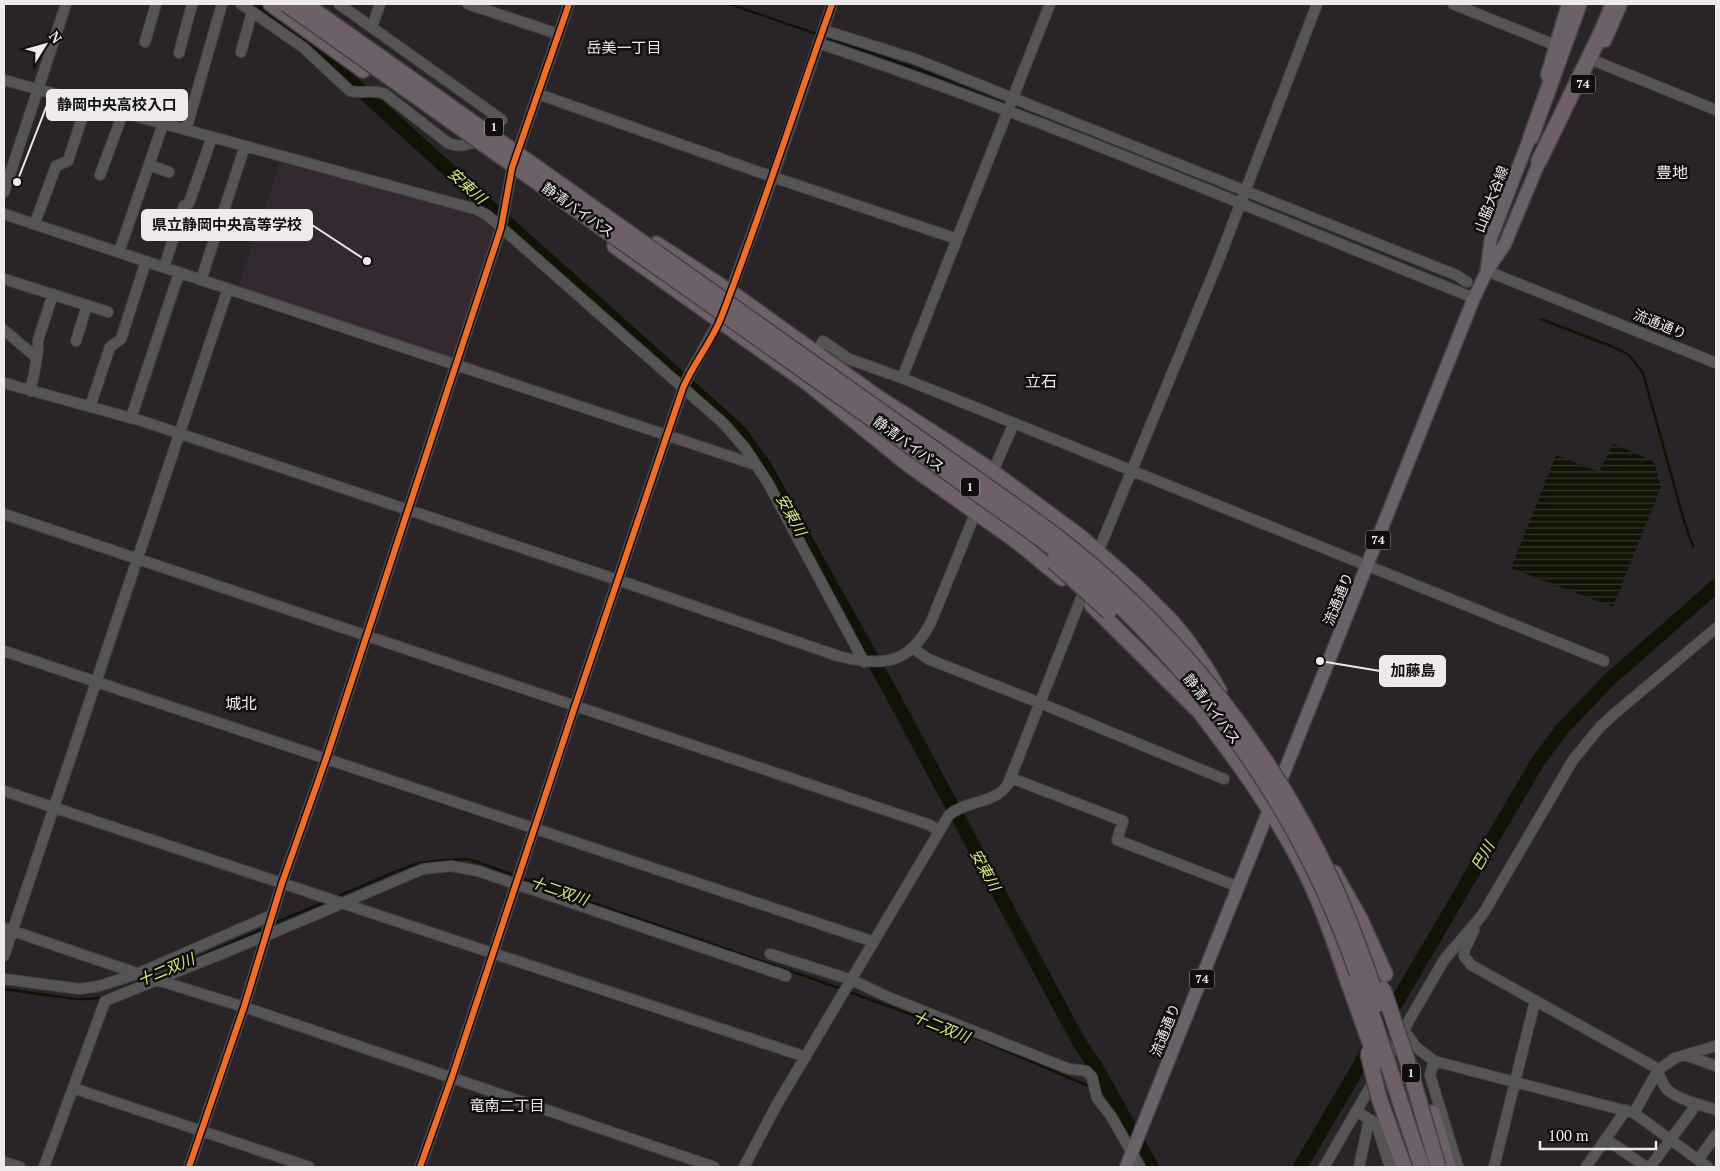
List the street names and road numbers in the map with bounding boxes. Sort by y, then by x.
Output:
road number: 74 [1570,74,1596,94]
road number: 1 [485,118,503,136]
street label: 山脇大谷線 [1469,163,1512,235]
street label: 静清バイパス [539,178,618,241]
street label: 流通通り [1631,304,1690,343]
street label: 静清バイパス [870,411,949,476]
road number: 1 [961,478,979,497]
road number: 74 [1366,530,1390,550]
street label: 流通通り [1318,569,1357,628]
street label: 静清バイパス [1180,670,1245,748]
road number: 74 [1190,970,1214,989]
street label: 流通通り [1145,1000,1184,1059]
road number: 1 [1402,1064,1420,1082]

